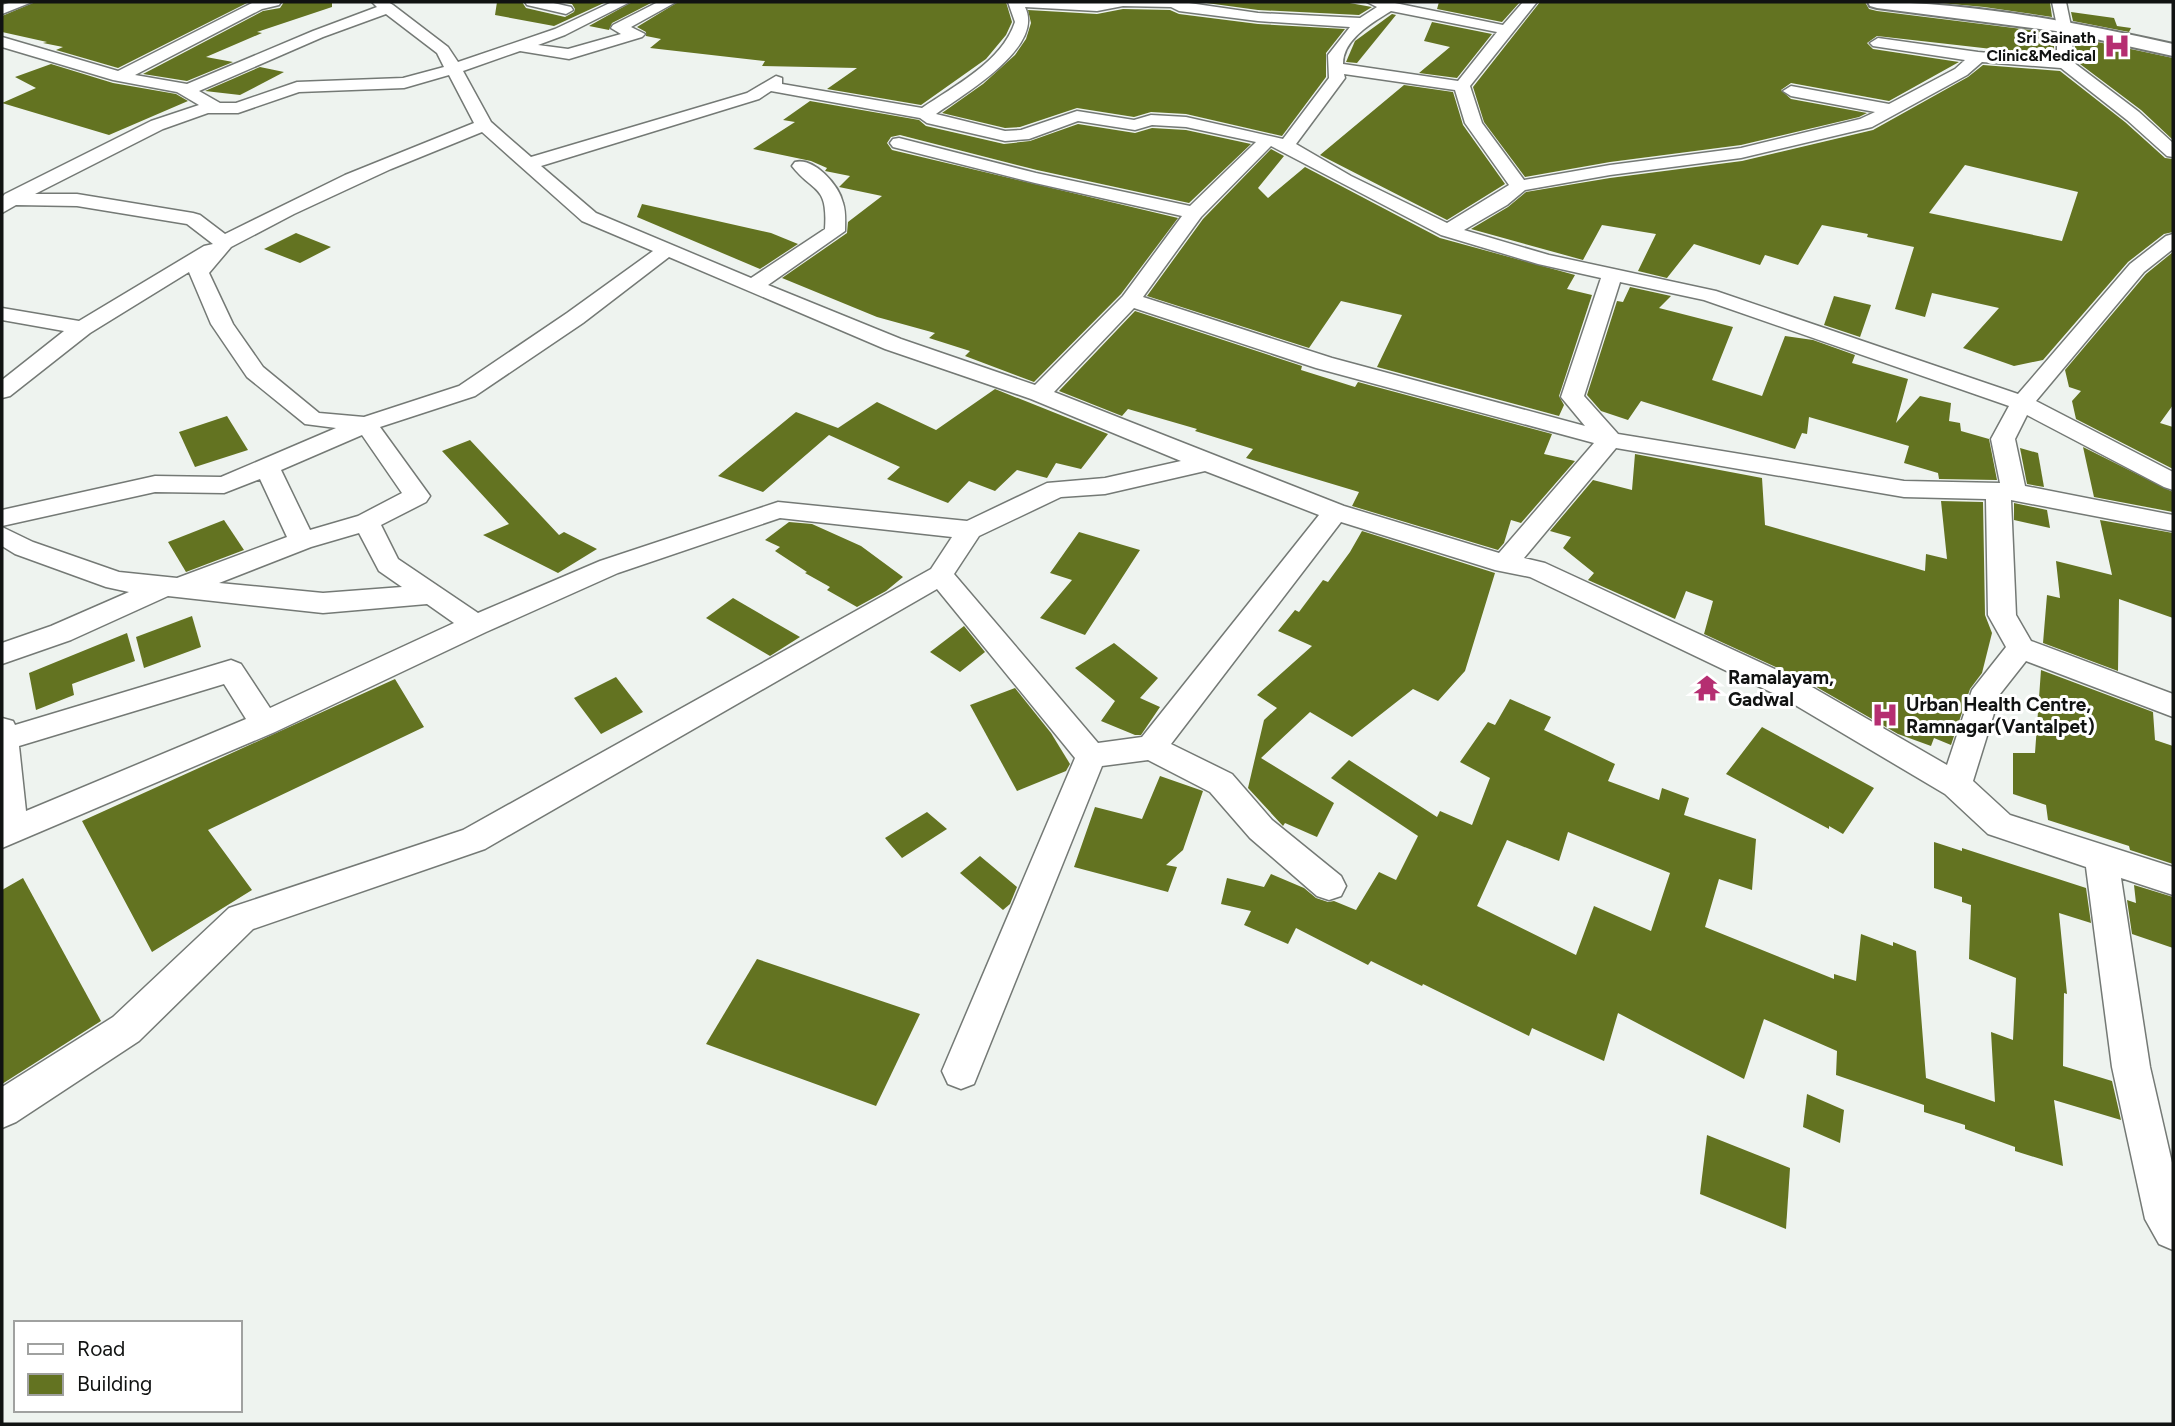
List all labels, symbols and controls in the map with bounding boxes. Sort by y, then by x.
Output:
place label: Sri Sainath Clinic&Medical [1986,28,2096,65]
hospital icon: Sri Sainath Clinic&Medical [2102,31,2132,61]
place label: Ramalayam, Gadwal [1728,666,1834,711]
temple icon: Ramalayam, Gadwal [1692,673,1722,703]
place label: Urban Health Centre, Ramnagar(Vantalpet) [1906,693,2095,738]
hospital icon: Urban Health Centre, Ramnagar(Vantalpet) [1870,700,1900,730]
legend [14,1321,242,1412]
text: Road [77,1336,125,1361]
text: Building [77,1371,152,1396]

